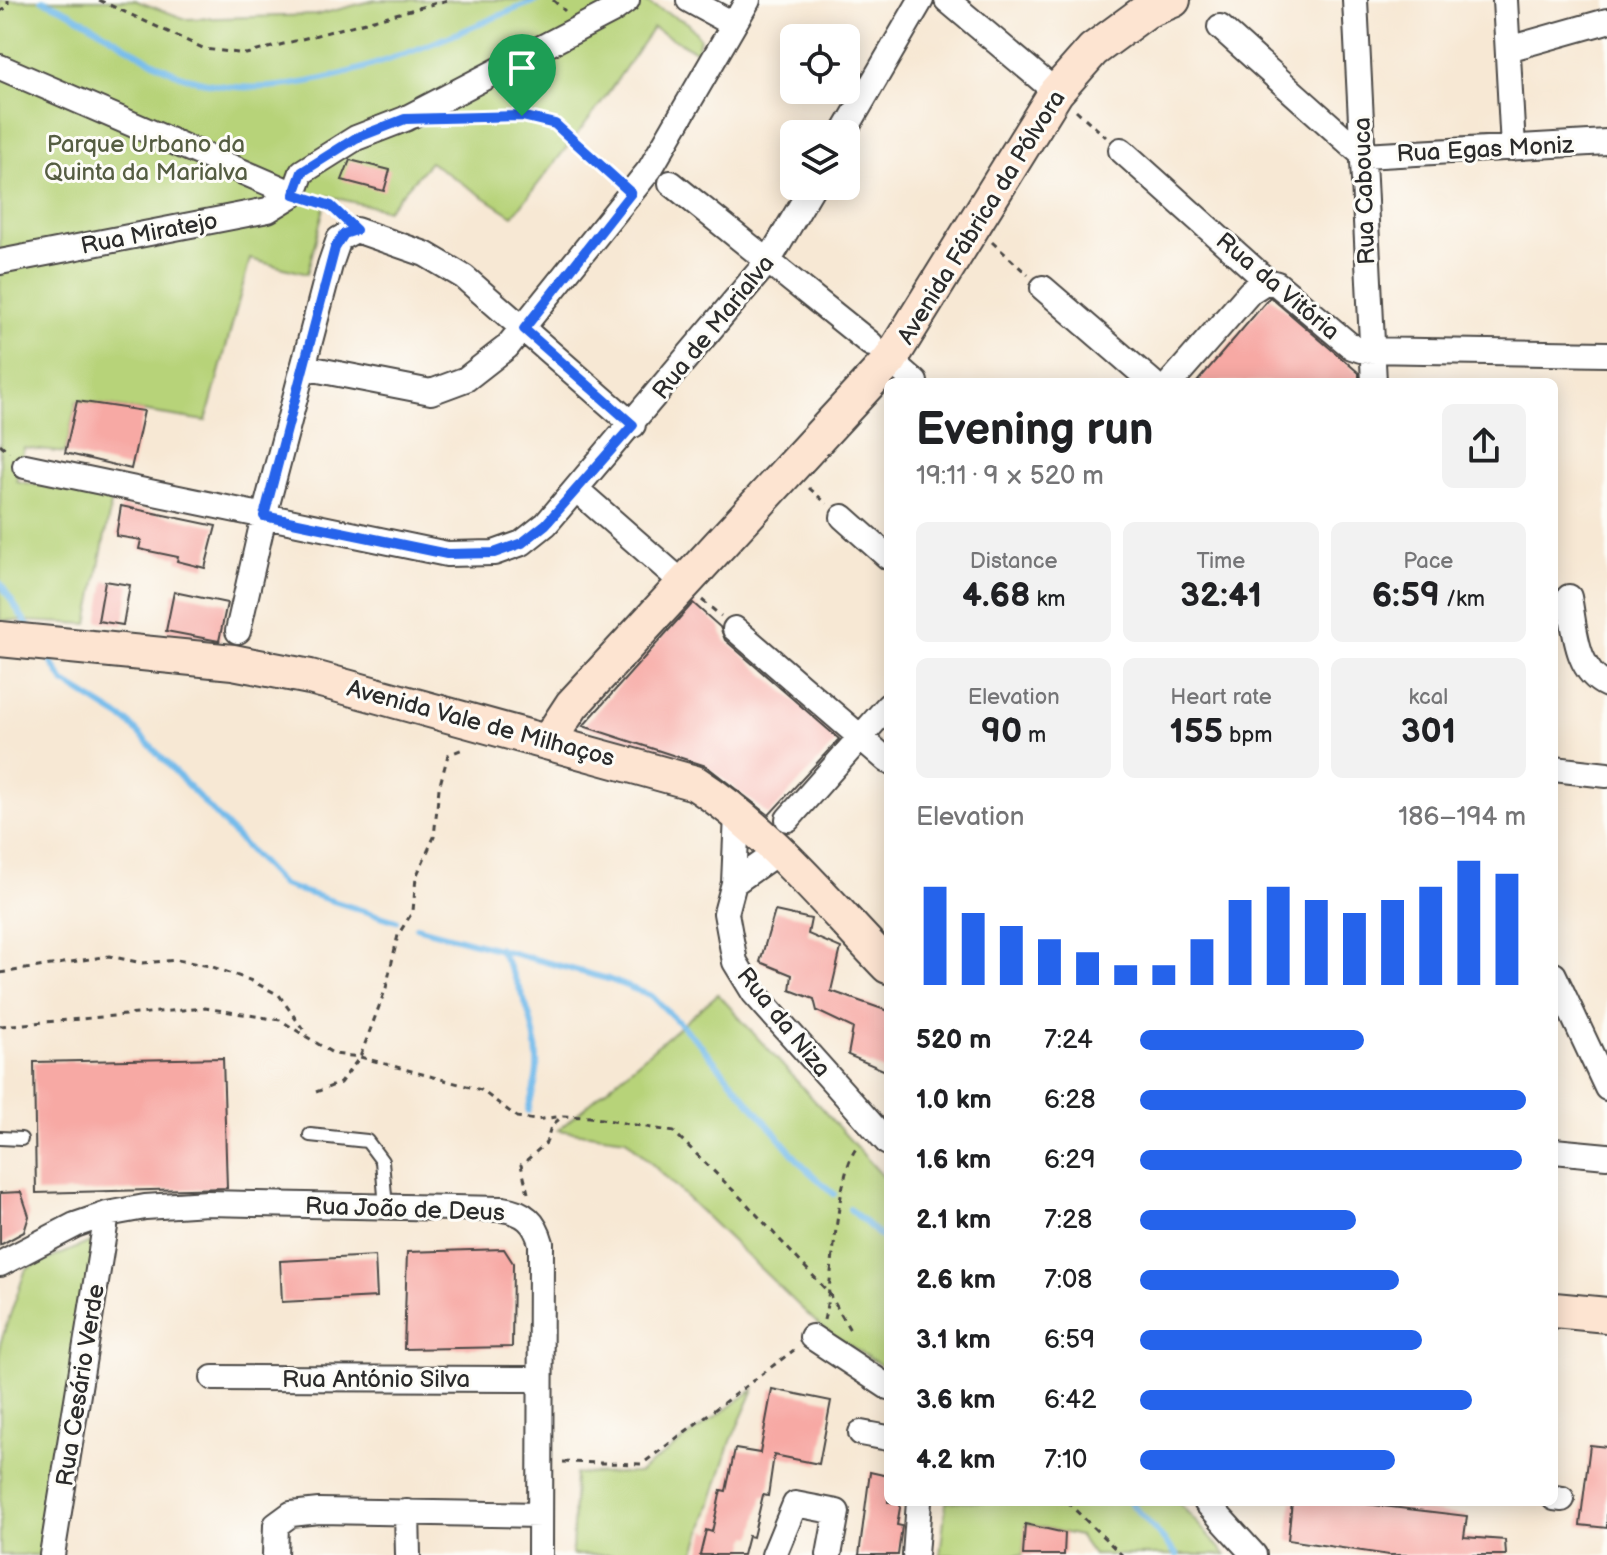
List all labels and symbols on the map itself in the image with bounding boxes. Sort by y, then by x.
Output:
pin [488,34,556,116]
street label: Avenida Fábrica da Pólvora [891,85,1072,350]
street label: Rua Cabouca [1347,117,1382,265]
park label: Parque Urbano da Quinta da Marialva [44,130,248,187]
street label: Rua Egas Moniz [1396,130,1575,169]
street label: Rua Miratejo [78,206,220,261]
street label: Rua da Vitória [1210,226,1345,346]
street label: Rua de Marialva [646,249,780,405]
street label: Avenida Vale de Milhaços [344,674,618,773]
street label: Rua da Niza [731,962,837,1083]
street label: Rua João de Deus [305,1192,505,1227]
street label: Rua Cesário Verde [50,1282,111,1488]
street label: Rua António Silva [282,1365,470,1394]

